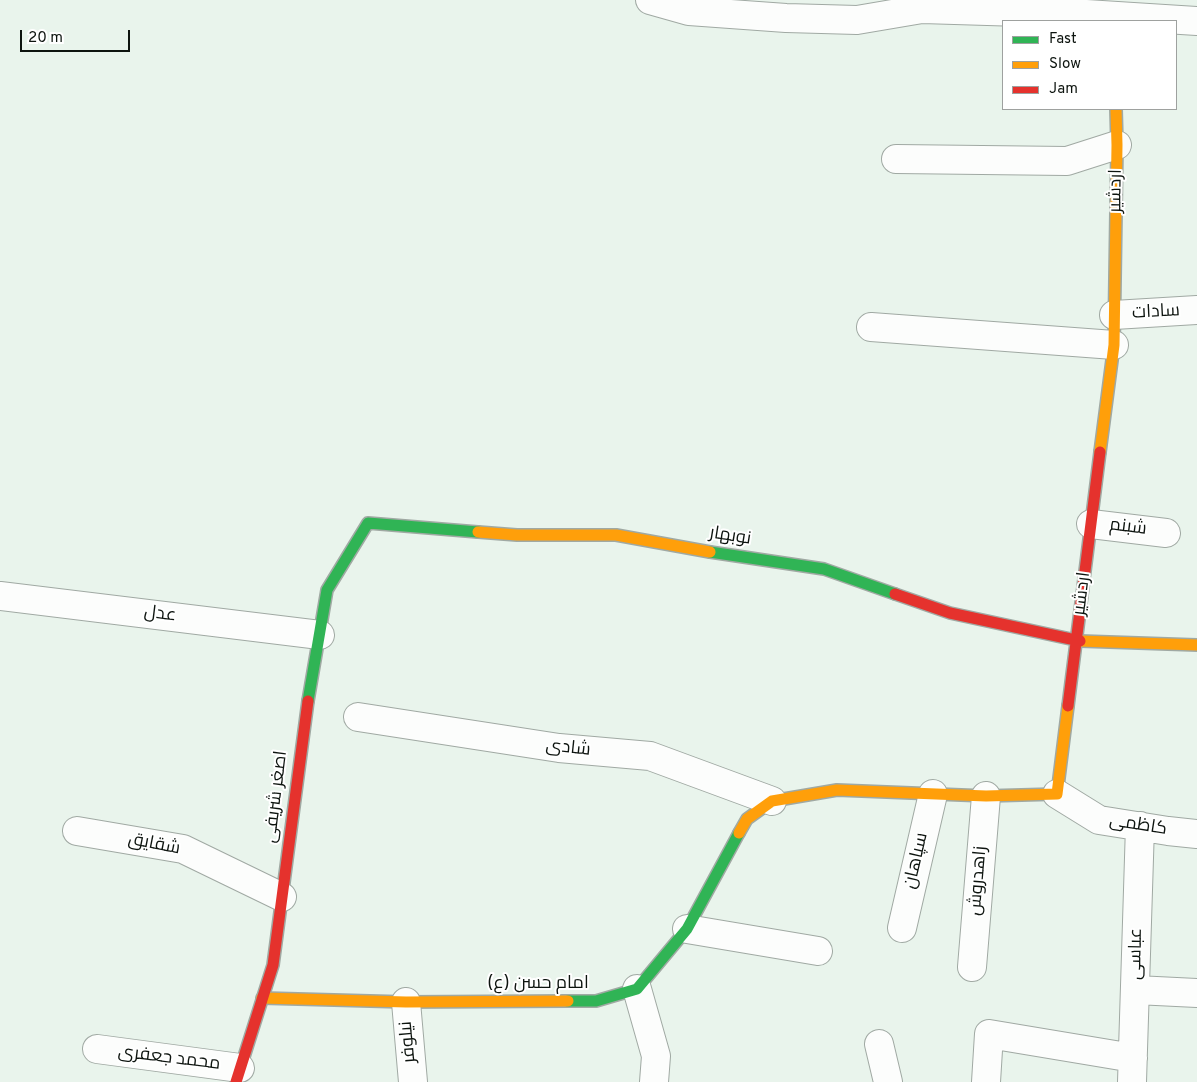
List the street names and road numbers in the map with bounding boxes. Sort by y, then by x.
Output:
street label: اردشیر [1106,169,1128,213]
street label: سادات [1131,301,1181,325]
street label: شبنم [1108,515,1148,541]
street label: نوبهار [708,523,752,551]
street label: اردشیر [1070,571,1096,617]
street label: عدل [143,602,177,628]
street label: شادی [544,736,592,762]
street label: اصغر شریفی [261,750,293,844]
street label: کاظمی [1108,811,1168,841]
street label: شقایق [126,829,182,861]
street label: سپاهان [900,831,934,891]
street label: زاهدروش [965,845,993,917]
street label: عباسی [1126,928,1148,980]
street label: امام حسن (ع) [487,973,589,995]
street label: نیلوفر [396,1020,422,1064]
street label: محمد جعفری [117,1042,221,1076]

